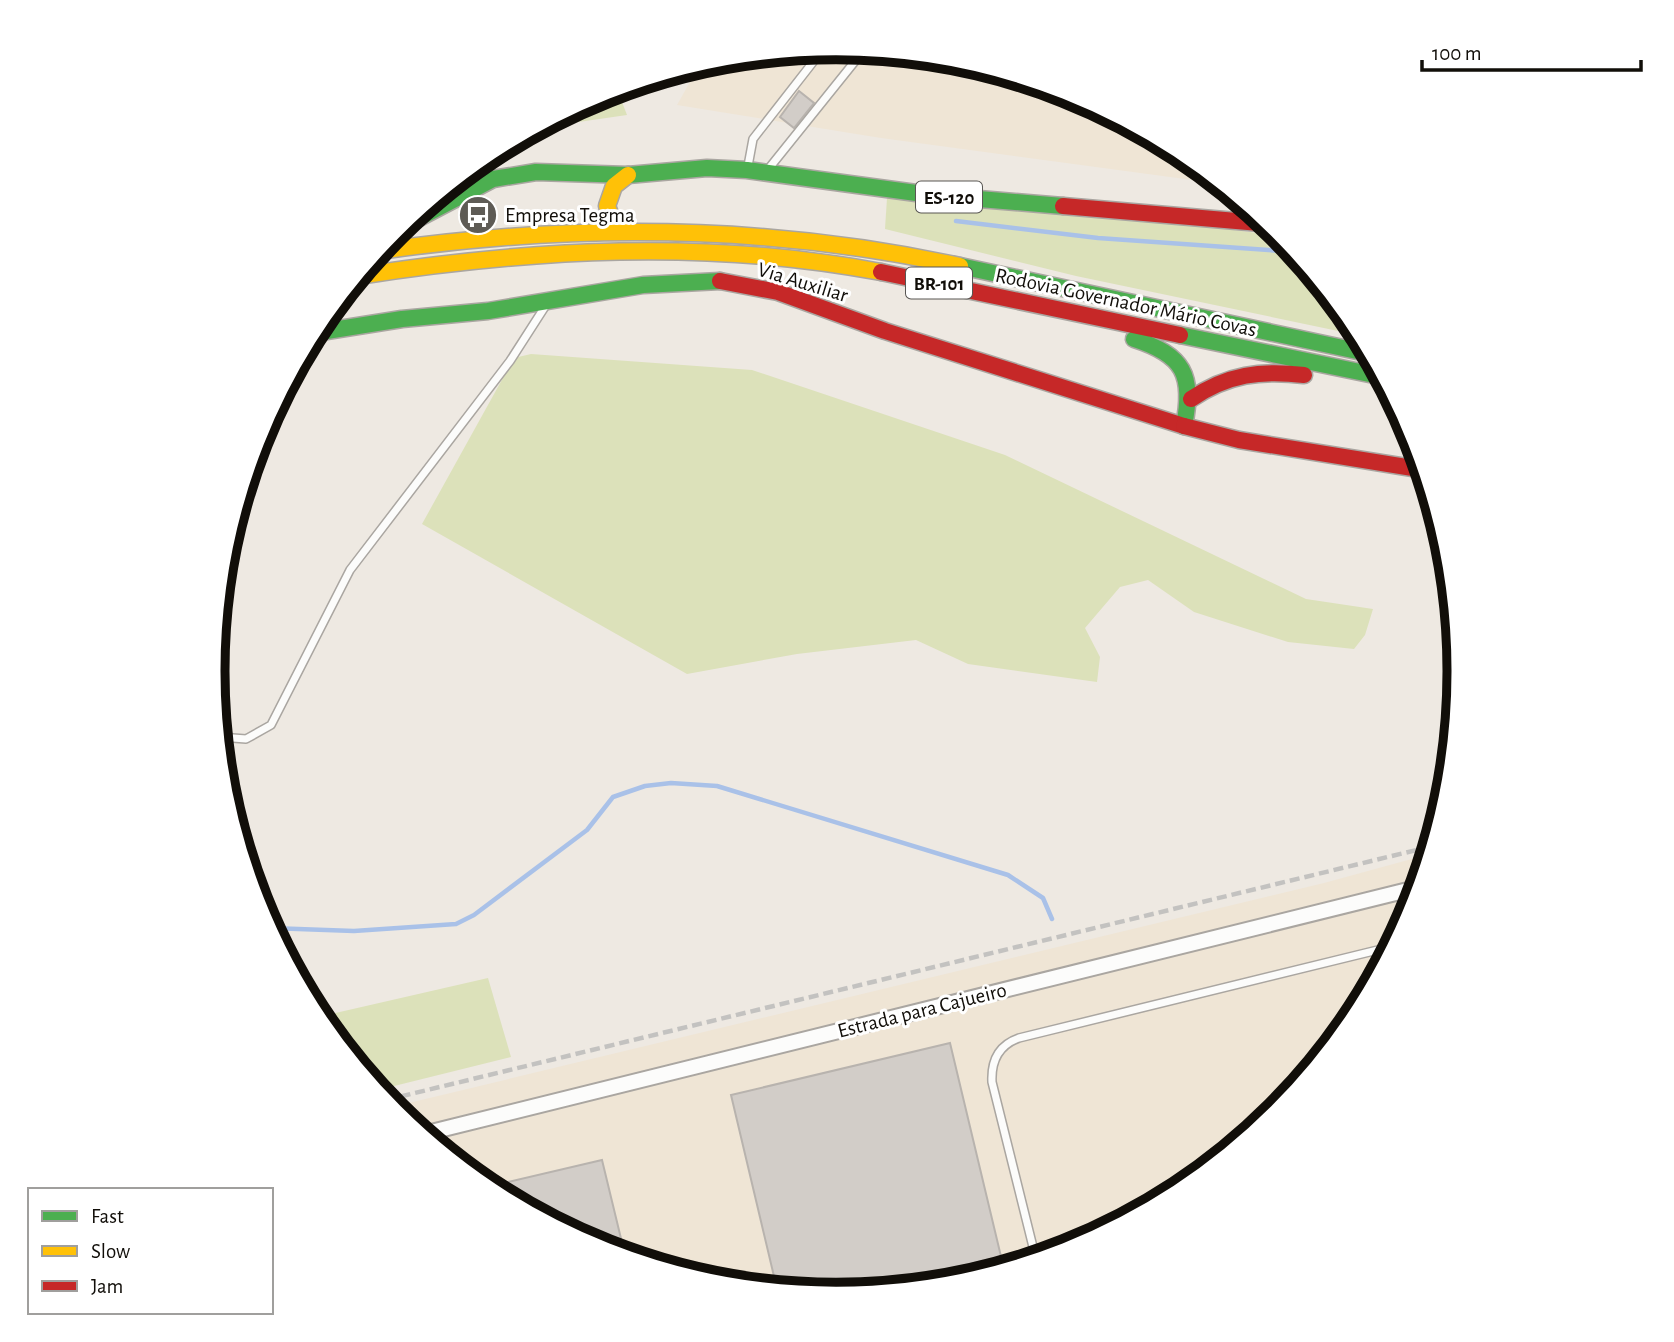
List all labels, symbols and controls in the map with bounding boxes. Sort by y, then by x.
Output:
scale bar [1422,28,1641,72]
text: 100 m [1432,43,1482,64]
road number: ES-120 [916,182,982,212]
bus stop icon: Empresa Tegma [457,194,499,236]
place label: Empresa Tegma [505,205,635,226]
street label: Via Auxiliar [755,259,851,306]
street label: Rodovia Governador Mário Covas [993,265,1258,340]
road number: BR-101 [906,268,972,298]
street label: Estrada para Cajueiro [835,979,1009,1042]
legend [28,1188,273,1314]
text: Fast [91,1206,124,1227]
text: Slow [91,1241,130,1262]
text: Jam [91,1276,123,1297]

